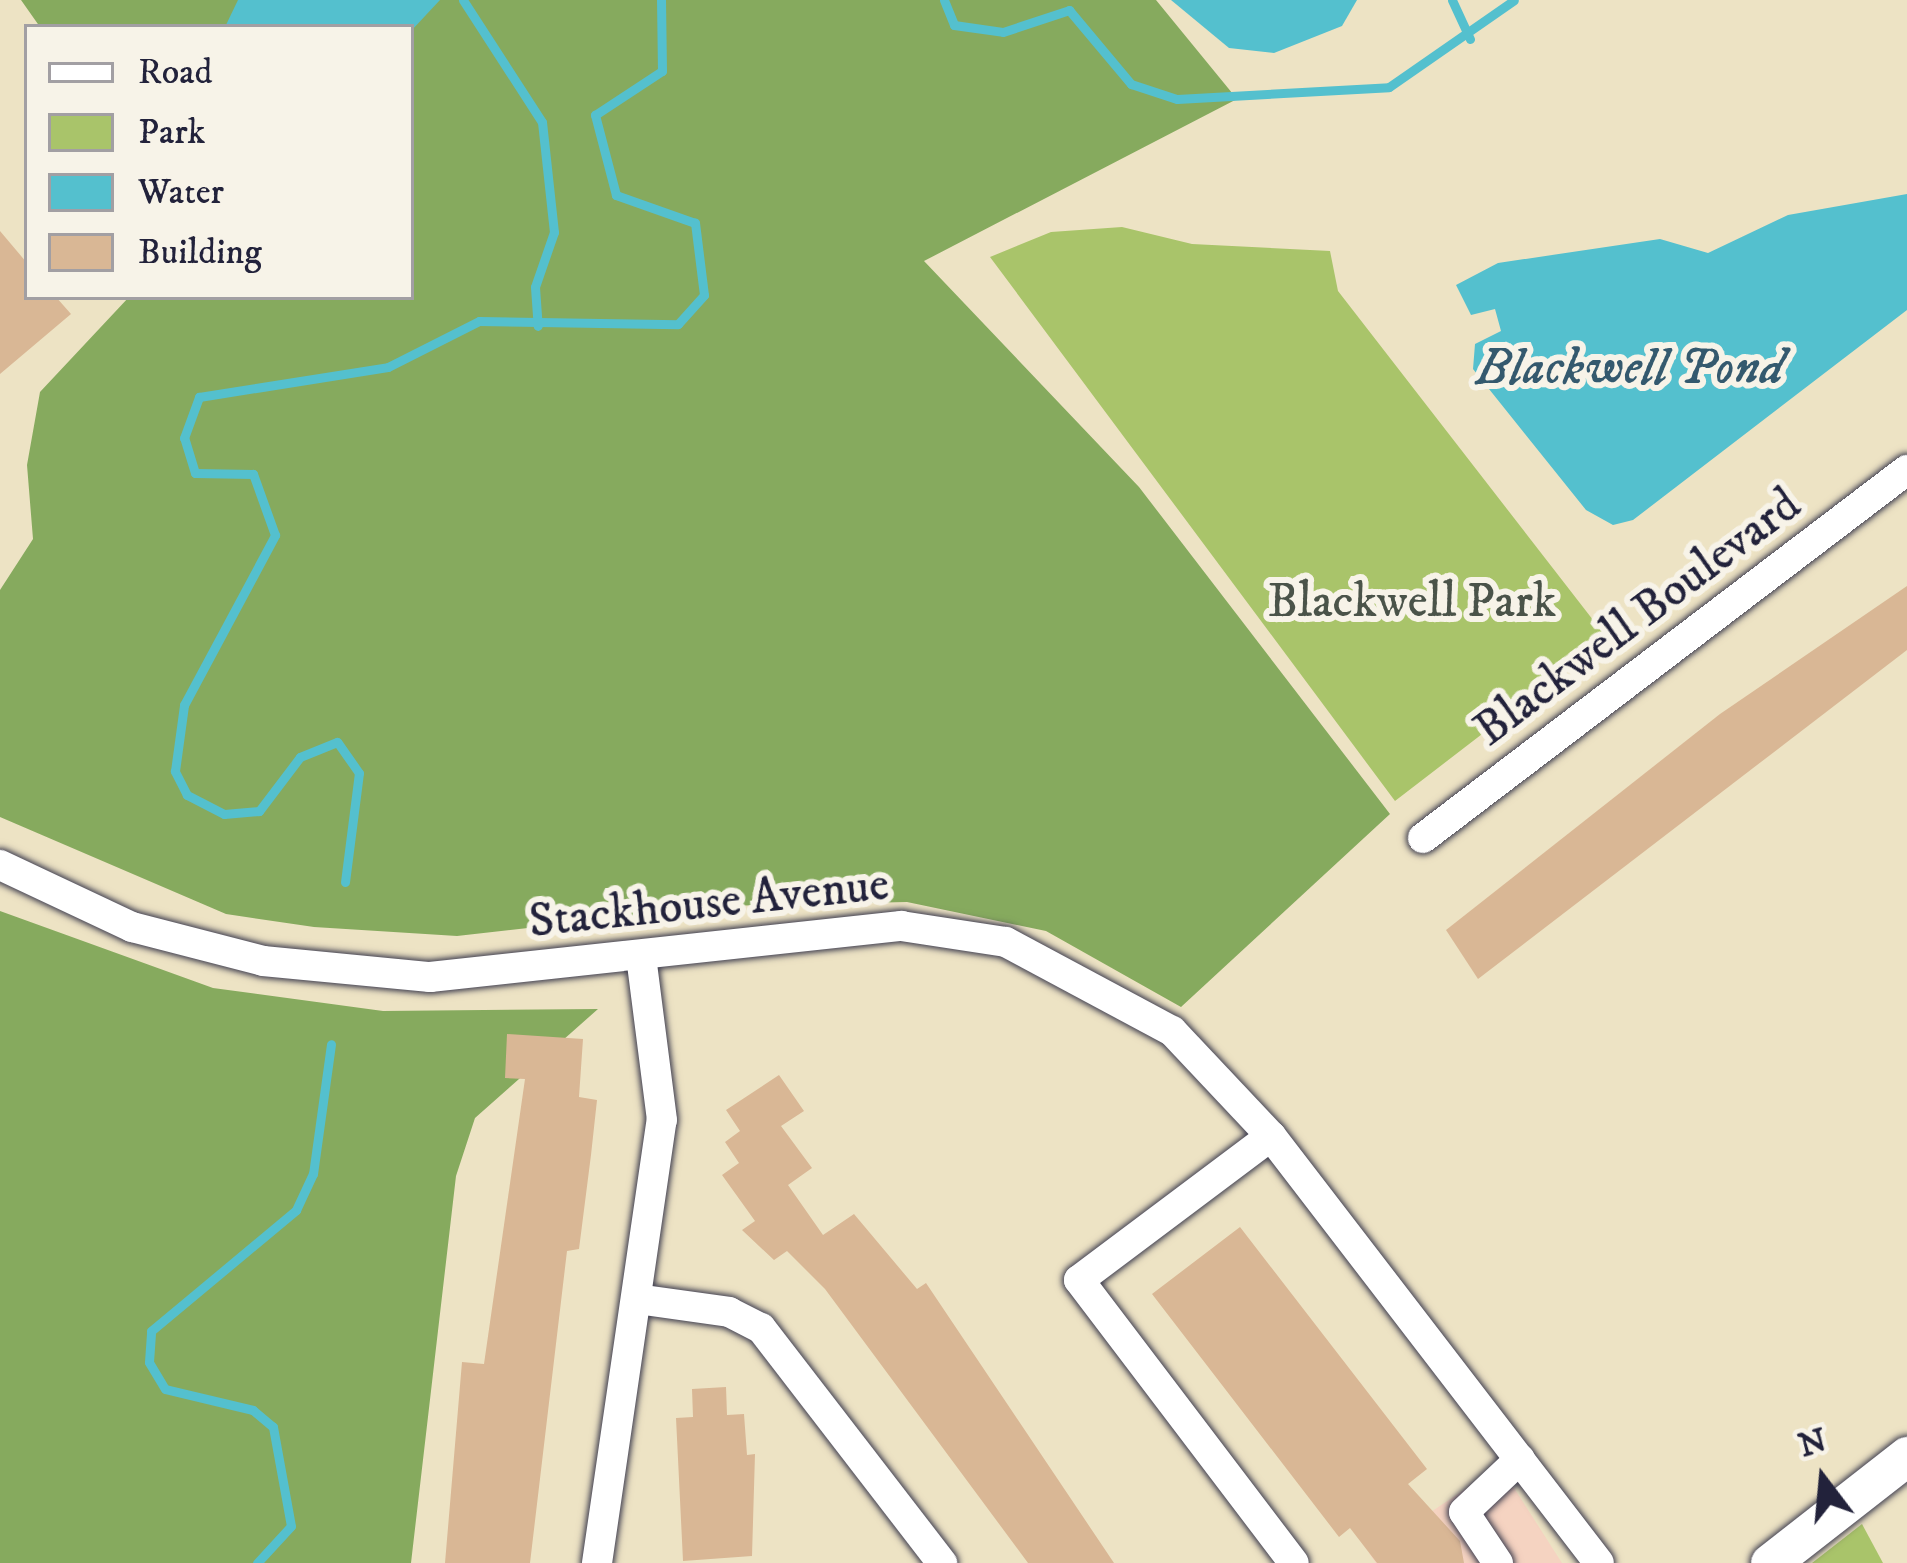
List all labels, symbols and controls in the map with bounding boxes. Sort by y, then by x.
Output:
legend [24,24,414,300]
text: Road [138,50,213,95]
text: Park [138,110,205,155]
text: Water [138,170,224,215]
text: Building [138,230,262,275]
water label: Blackwell Pond [1476,337,1784,399]
street label: Blackwell Boulevard [1464,477,1812,759]
park label: Blackwell Park [1268,574,1556,632]
street label: Stackhouse Avenue [526,856,892,952]
north arrow [1763,1419,1883,1539]
text: N [1794,1420,1832,1467]

